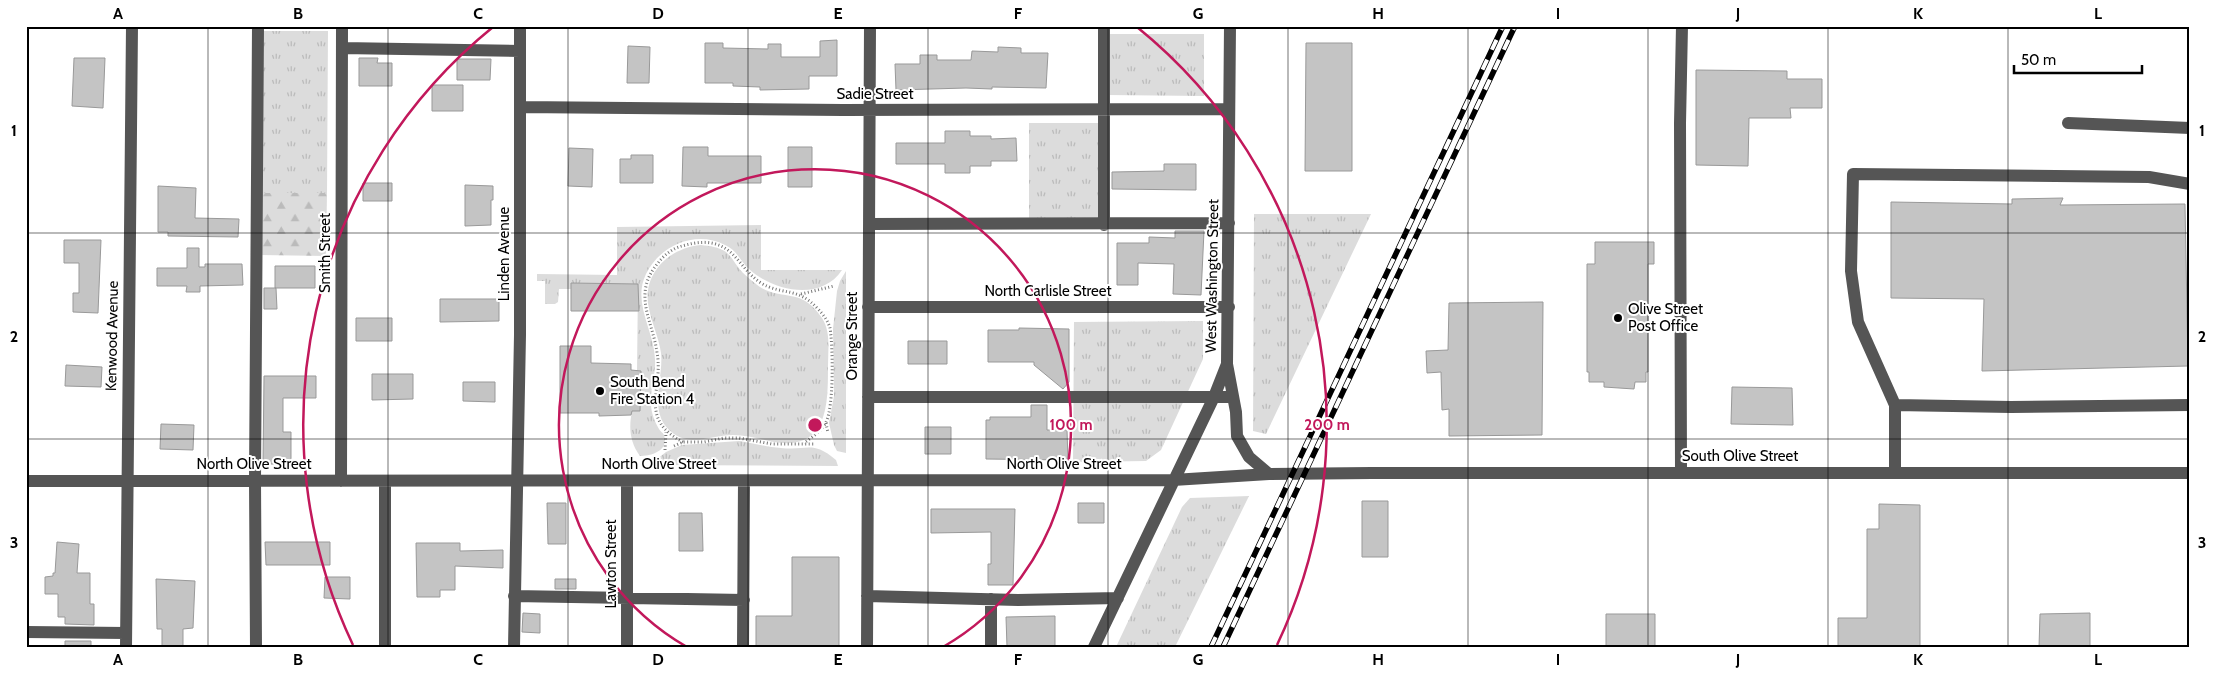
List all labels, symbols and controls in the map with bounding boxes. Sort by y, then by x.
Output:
text: A [113,4,123,23]
text: B [293,4,303,23]
text: C [473,4,483,23]
text: D [652,4,664,23]
text: E [833,4,843,23]
text: F [1014,4,1023,23]
text: G [1193,4,1203,23]
text: H [1372,4,1384,23]
text: I [1556,4,1560,23]
text: J [1735,4,1740,23]
text: K [1913,4,1923,23]
text: L [2094,4,2102,23]
scale bar [2014,42,2141,74]
text: 50 m [2021,51,2056,69]
street label: Sadie Street [836,85,914,103]
text: 1 [11,121,17,140]
text: 1 [2199,121,2205,140]
street label: West Washington Street [1202,199,1222,353]
street label: Linden Avenue [495,206,513,301]
street label: Smith Street [316,213,334,293]
street label: Kenwood Avenue [102,280,122,391]
street label: North Carlisle Street [984,282,1112,300]
street label: Orange Street [843,292,861,380]
place label: Olive Street Post Office [1628,300,1703,335]
marker: Olive Street Post Office [1612,312,1624,324]
text: 2 [10,327,18,346]
text: 2 [2198,327,2206,346]
place label: South Bend Fire Station 4 [610,373,694,408]
marker: South Bend Fire Station 4 [594,385,606,397]
centre of rings [806,416,824,434]
text: 100 m [1049,416,1093,434]
text: 200 m [1304,416,1350,434]
street label: South Olive Street [1682,447,1798,465]
street label: North Olive Street [197,455,311,473]
street label: North Olive Street [602,455,716,473]
street label: North Olive Street [1007,455,1121,473]
street label: Lawton Street [602,520,620,608]
text: 3 [10,533,18,552]
text: 3 [2198,533,2206,552]
text: A [113,650,123,669]
text: B [293,650,303,669]
text: C [473,650,483,669]
text: D [652,650,664,669]
text: E [833,650,843,669]
text: F [1014,650,1023,669]
text: G [1193,650,1203,669]
text: H [1372,650,1384,669]
text: I [1556,650,1560,669]
text: J [1735,650,1740,669]
text: K [1913,650,1923,669]
text: L [2094,650,2102,669]

